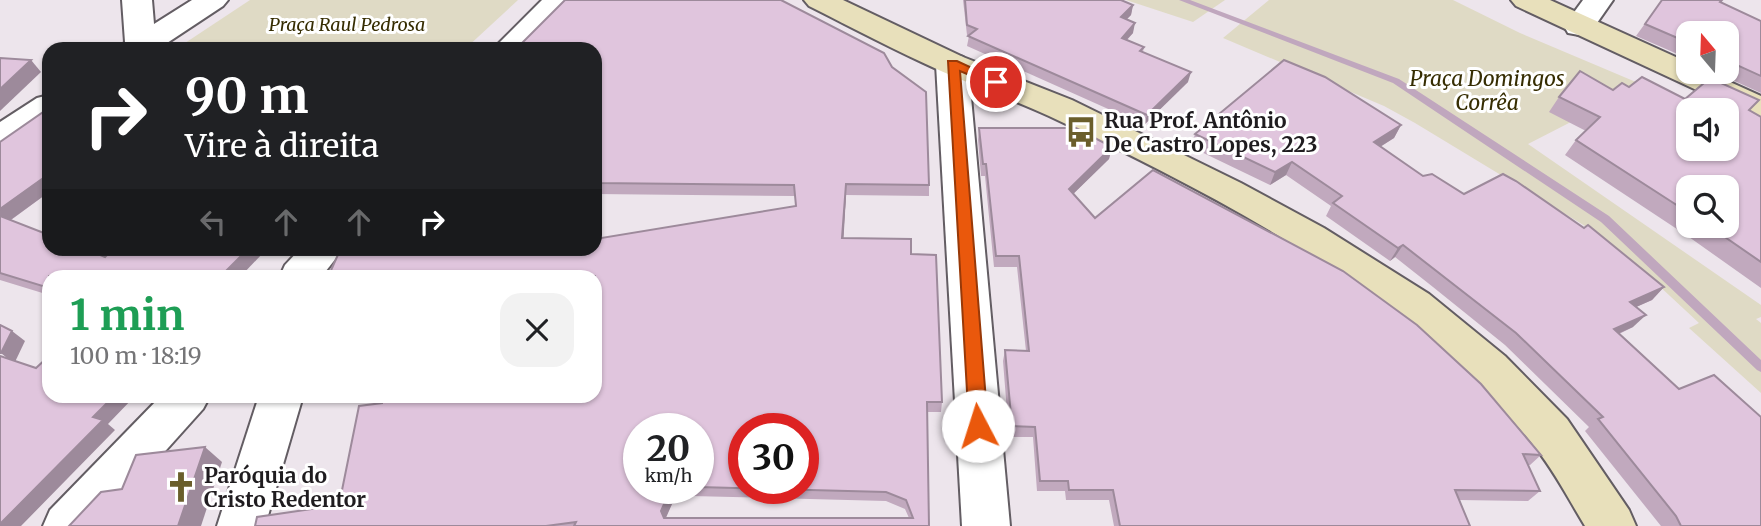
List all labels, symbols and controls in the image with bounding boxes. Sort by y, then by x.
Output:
park label: Praça Raul Pedrosa [269,13,425,36]
north arrow [1676,21,1740,84]
map controls [1676,21,1739,238]
pin [966,52,1026,112]
icon: arrive [977,63,1015,101]
text: 90 m [185,65,309,126]
park label: Praça Domingos Corrêa [1409,65,1565,116]
icon: right [70,70,161,161]
button: sound [1676,98,1739,161]
place label: Rua Prof. Antônio De Castro Lopes, 223 [1104,107,1317,158]
bus stop icon: Rua Prof. Antônio De Castro Lopes, 223 [1064,115,1098,149]
text: Vire à direita [185,126,379,166]
button: search [1676,175,1739,238]
icon: left [194,203,232,241]
icon: ahead [267,203,305,241]
icon: ahead [340,203,378,241]
icon: right [413,203,451,241]
text: 1 min [70,289,184,341]
button: close [500,293,574,367]
text: 100 m · 18:19 [70,341,202,370]
position arrow [941,389,1015,463]
speed limit sign: 30 [728,413,819,504]
text: 20 [647,427,690,471]
place label: Paróquia do Cristo Redentor [204,462,366,513]
text: km/h [645,464,692,487]
church icon: Paróquia do Cristo Redentor [164,470,198,504]

